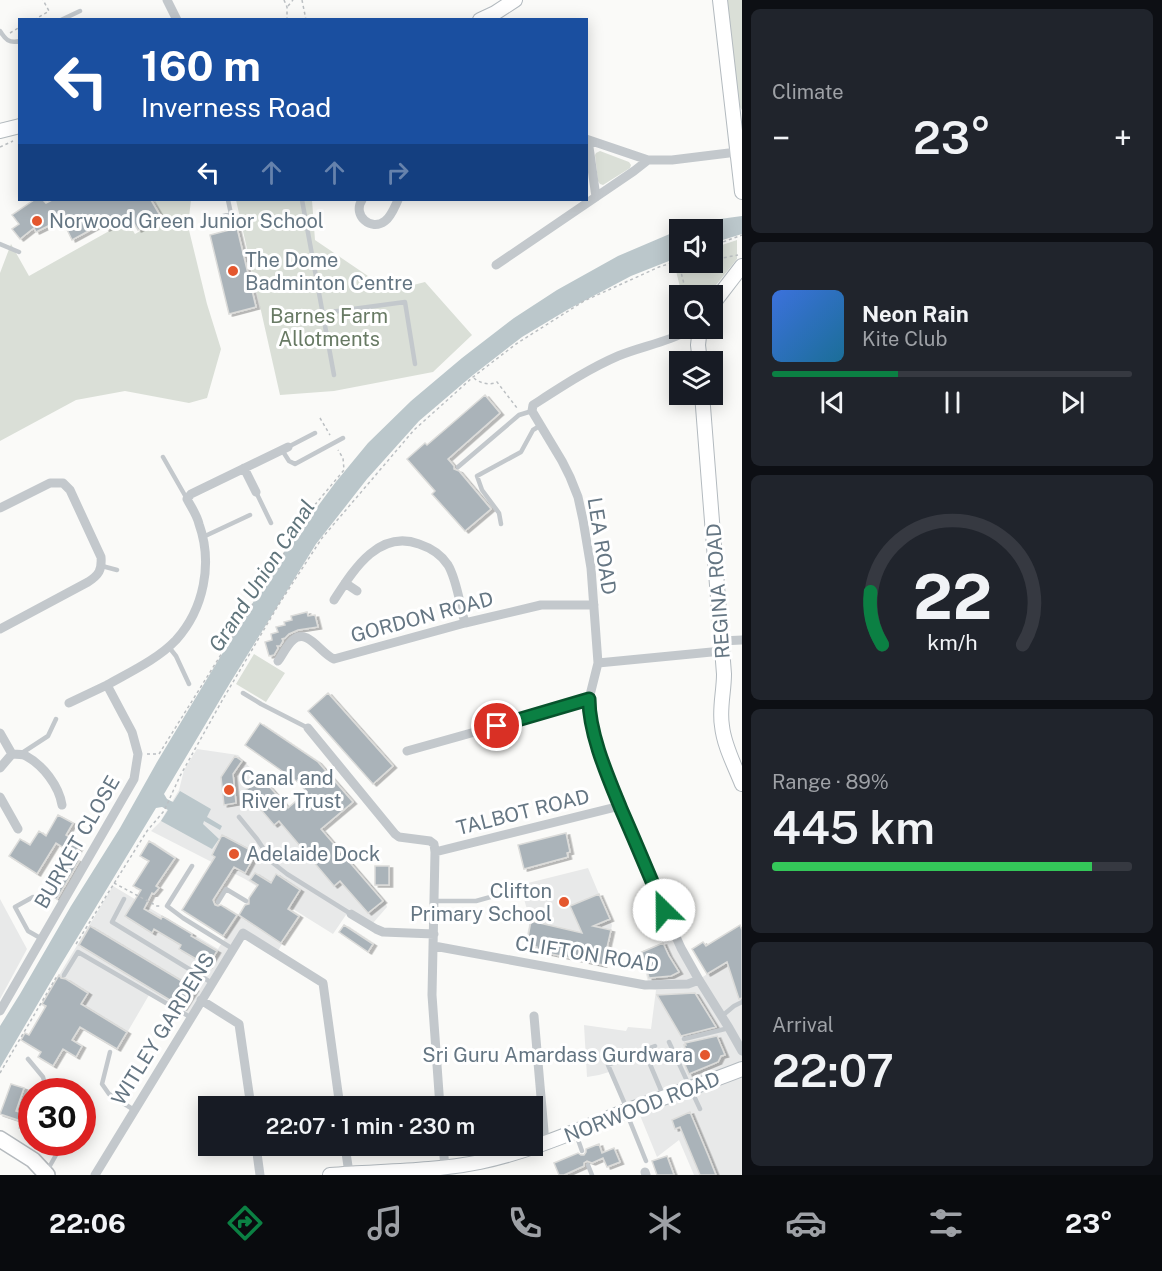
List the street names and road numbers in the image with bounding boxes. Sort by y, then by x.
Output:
street label: LEA ROAD [582,496,622,596]
street label: REGINA ROAD [701,522,735,660]
street label: GORDON ROAD [348,586,496,648]
street label: BURKET CLOSE [29,771,125,913]
street label: TALBOT ROAD [454,784,592,840]
street label: CLIFTON ROAD [513,931,661,977]
street label: WITLEY GARDENS [106,948,220,1110]
street label: NORWOOD ROAD [561,1066,723,1148]

